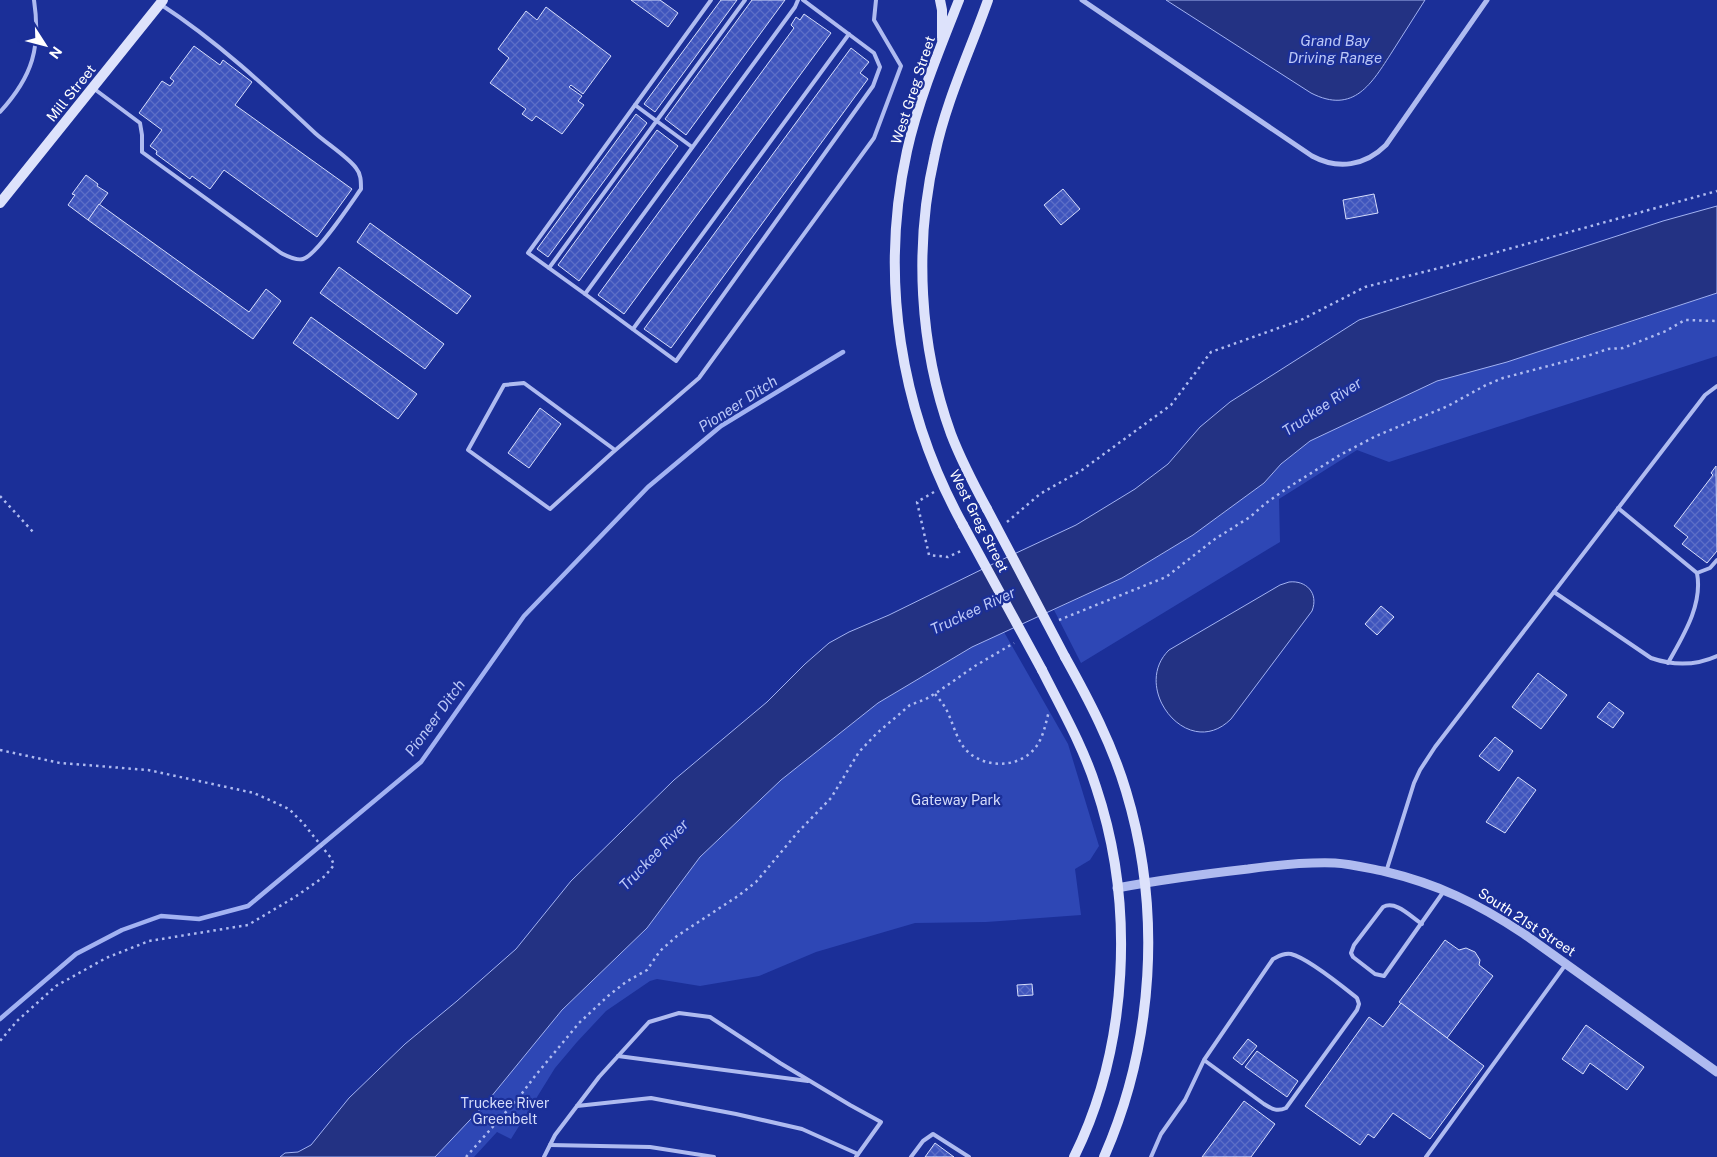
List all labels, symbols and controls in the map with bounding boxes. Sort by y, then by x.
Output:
north arrow [20,20,70,70]
water label: Grand Bay Driving Range [1288,32,1382,66]
street label: West Greg Street [888,34,938,146]
text: N [46,44,65,62]
street label: Mill Street [43,61,99,125]
water label: Pioneer Ditch [695,372,780,435]
water label: Truckee River [1279,374,1365,439]
street label: West Greg Street [946,467,1012,575]
water label: Truckee River [928,583,1018,638]
water label: Pioneer Ditch [401,676,468,759]
park label: Gateway Park [911,792,1001,808]
water label: Truckee River [616,815,692,894]
street label: South 21st Street [1475,885,1579,959]
park label: Truckee River Greenbelt [461,1095,549,1127]

